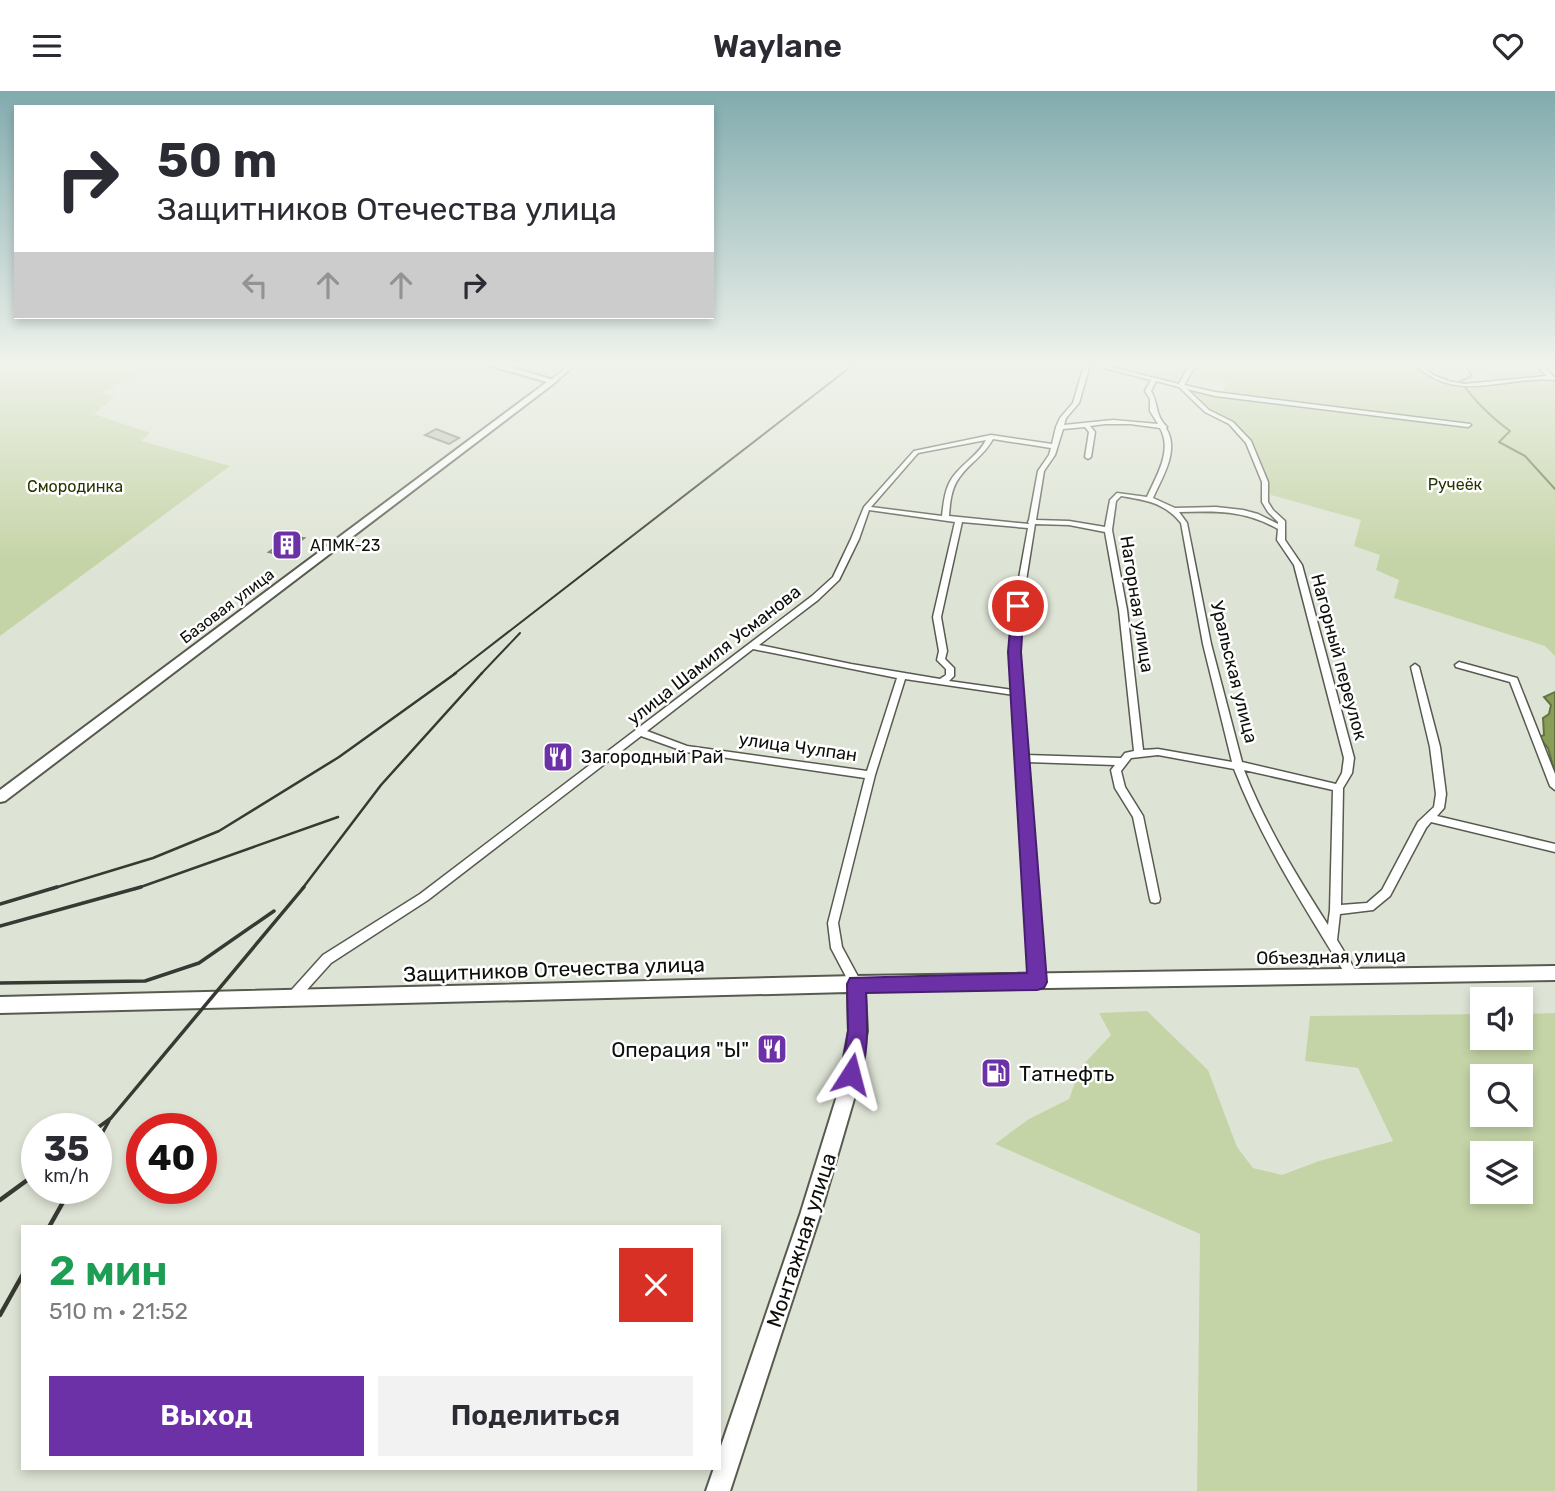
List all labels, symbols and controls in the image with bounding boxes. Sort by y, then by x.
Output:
icon: menu [28,27,66,65]
text: Waylane [713,27,842,65]
icon: heart [1489,27,1527,65]
text: 50 m [157,131,277,189]
icon: right [42,133,133,224]
text: Защитников Отечества улица [157,190,617,228]
icon: left [236,266,274,304]
icon: ahead [309,266,347,304]
icon: ahead [382,266,420,304]
icon: right [455,266,493,304]
park label: Ручеёк [1428,475,1483,494]
park label: Смородинка [27,477,123,496]
building icon: АПМК-23 [270,528,304,562]
street label: Нагорная улица [1115,534,1159,674]
place label: АПМК-23 [310,536,380,555]
street label: Базовая улица [176,564,278,648]
street label: Нагорный переулок [1306,571,1372,743]
pin [988,576,1048,636]
street label: улица Шамиля Усманова [623,580,805,730]
icon: arrive [999,587,1037,625]
street label: Уральская улица [1206,599,1262,745]
street label: улица Чулпан [737,728,859,766]
restaurant icon: Загородный Рай [541,740,575,774]
place label: Загородный Рай [581,746,723,768]
street label: Объездная улица [1256,945,1406,969]
street label: Защитников Отечества улица [403,951,705,987]
map controls [1470,987,1533,1204]
button: sound [1470,987,1533,1050]
restaurant icon: Операция "Ы" [755,1032,789,1066]
place label: Операция "Ы" [611,1037,749,1062]
position arrow [814,1037,888,1111]
fuel station icon: Татнефть [979,1056,1013,1090]
place label: Татнефть [1019,1061,1114,1086]
button: search [1470,1064,1533,1127]
speed limit sign: 40 [126,1113,217,1204]
text: 35 [44,1128,89,1170]
button: layers [1470,1141,1533,1204]
street label: Монтажная улица [761,1150,841,1330]
text: km/h [44,1165,89,1187]
text: 2 мин [49,1246,168,1296]
button: close [619,1248,693,1322]
text: 510 m · 21:52 [49,1297,188,1325]
button: Выход [49,1376,364,1456]
button: Поделиться [378,1376,693,1456]

